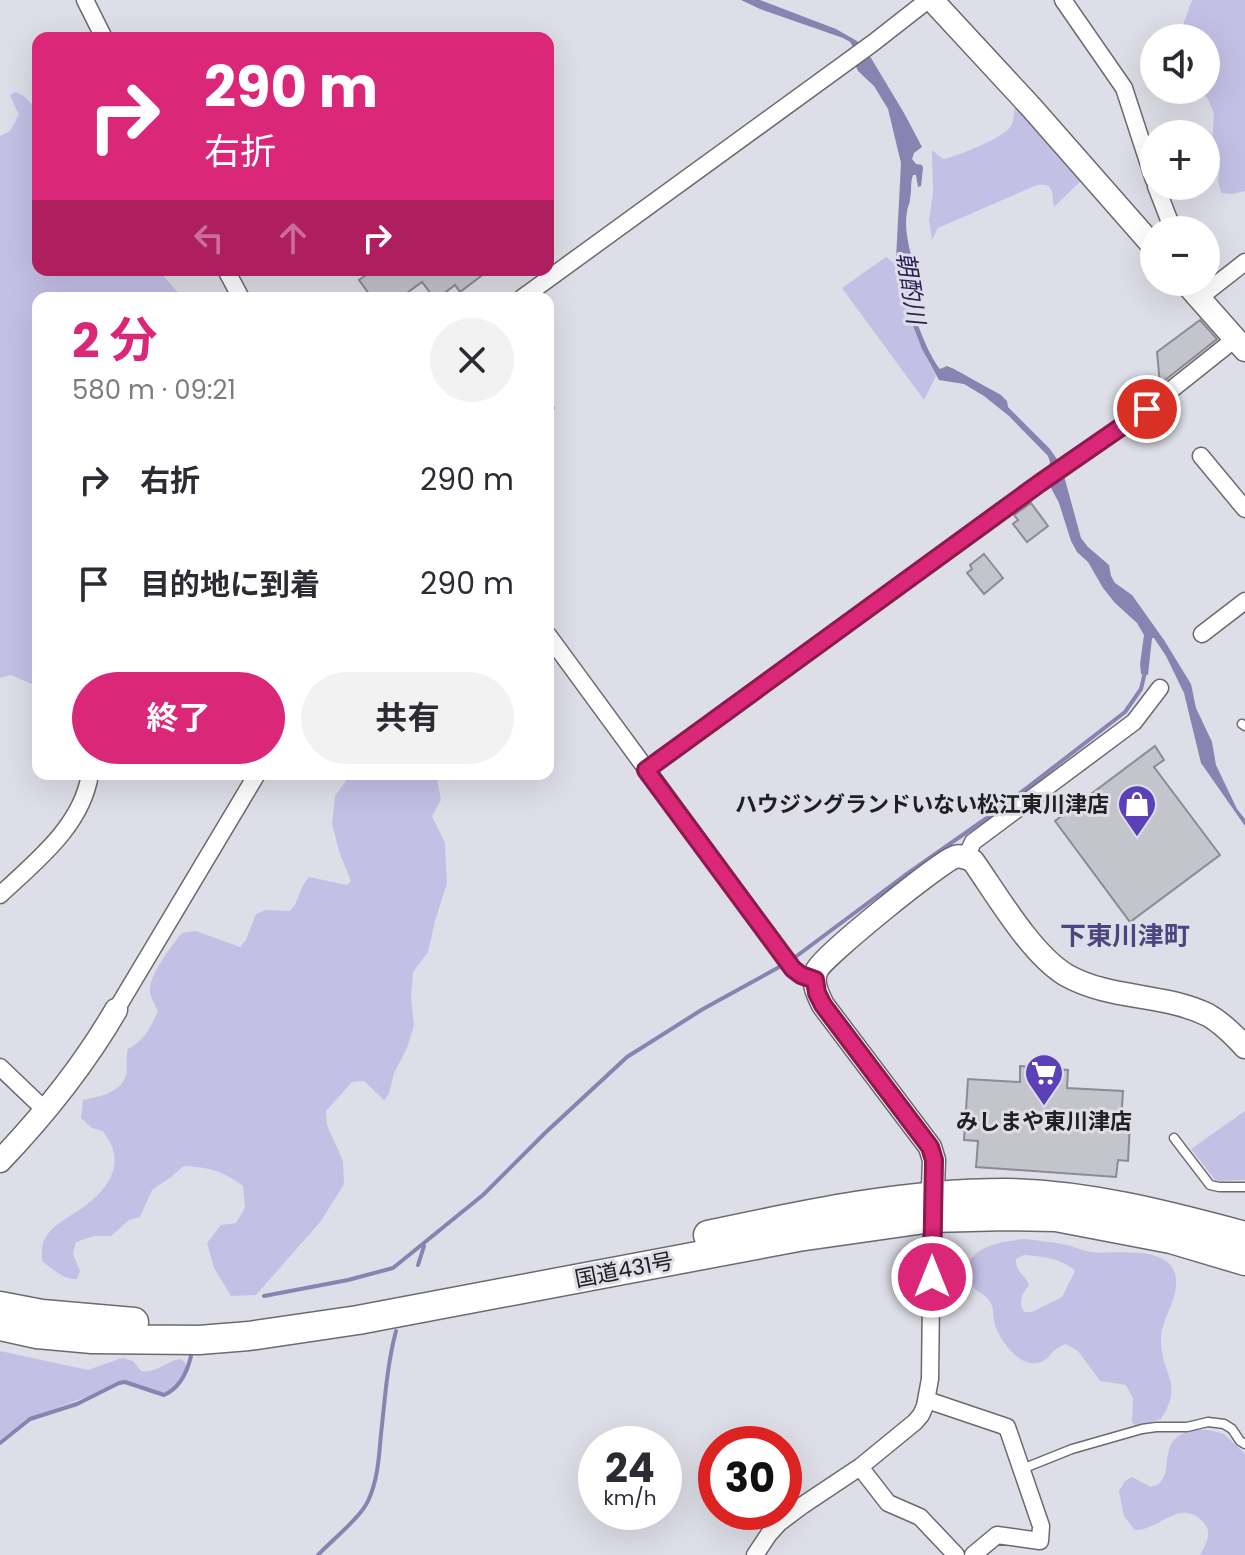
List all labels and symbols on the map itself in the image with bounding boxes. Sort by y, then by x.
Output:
water label: 朝酌川 [889,250,933,329]
pin [1113,375,1181,443]
shop icon: ハウジングランドいない松江東川津店 [1116,783,1158,838]
place label: ハウジングランドいない松江東川津店 [735,789,1109,820]
district label: 下東川津町 [1060,918,1190,954]
supermarket icon: みしまや東川津店 [1023,1052,1065,1107]
place label: みしまや東川津店 [956,1106,1132,1137]
position arrow [890,1235,974,1319]
street label: 国道431号 [572,1245,676,1295]
speed limit sign: 30 [698,1426,802,1530]

